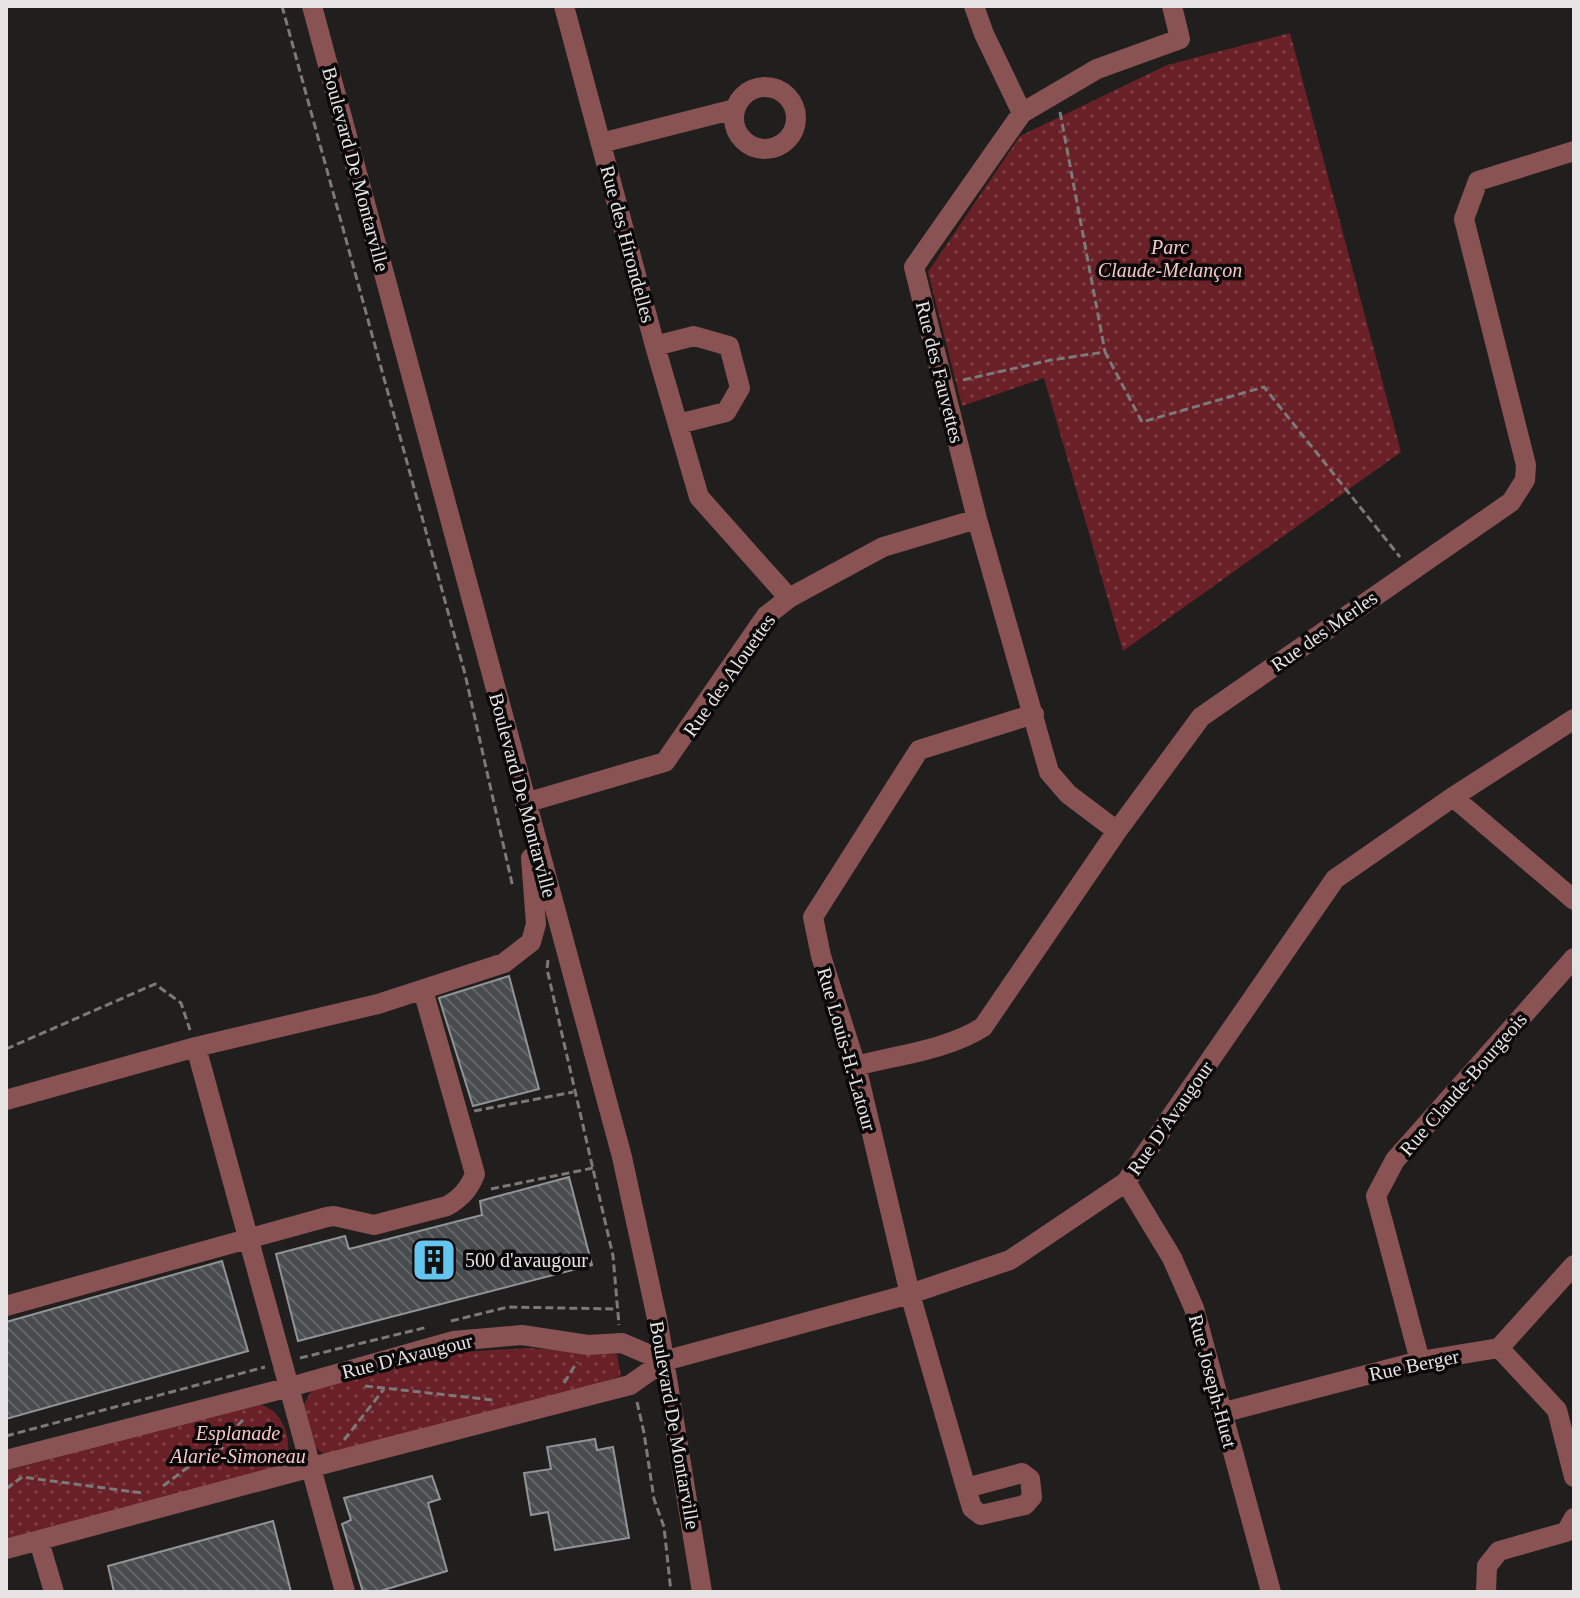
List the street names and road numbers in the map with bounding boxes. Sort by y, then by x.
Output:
street label: Boulevard De Montarville [318,64,394,274]
street label: Rue des Hirondelles [596,163,660,325]
street label: Rue des Fauvettes [912,299,968,445]
street label: Rue des Merles [1267,586,1381,676]
street label: Rue des Alouettes [679,609,780,740]
street label: Boulevard De Montarville [485,690,561,900]
street label: Rue Louis-H.-Latour [813,965,881,1134]
street label: Rue Claude-Bourgeois [1395,1008,1532,1161]
street label: Rue D'Avaugour [1123,1057,1218,1180]
street label: Rue Joseph-Huet [1184,1312,1241,1451]
street label: Boulevard De Montarville [646,1319,704,1531]
street label: Rue D'Avaugour [339,1329,475,1384]
street label: Rue Berger [1367,1345,1461,1386]

